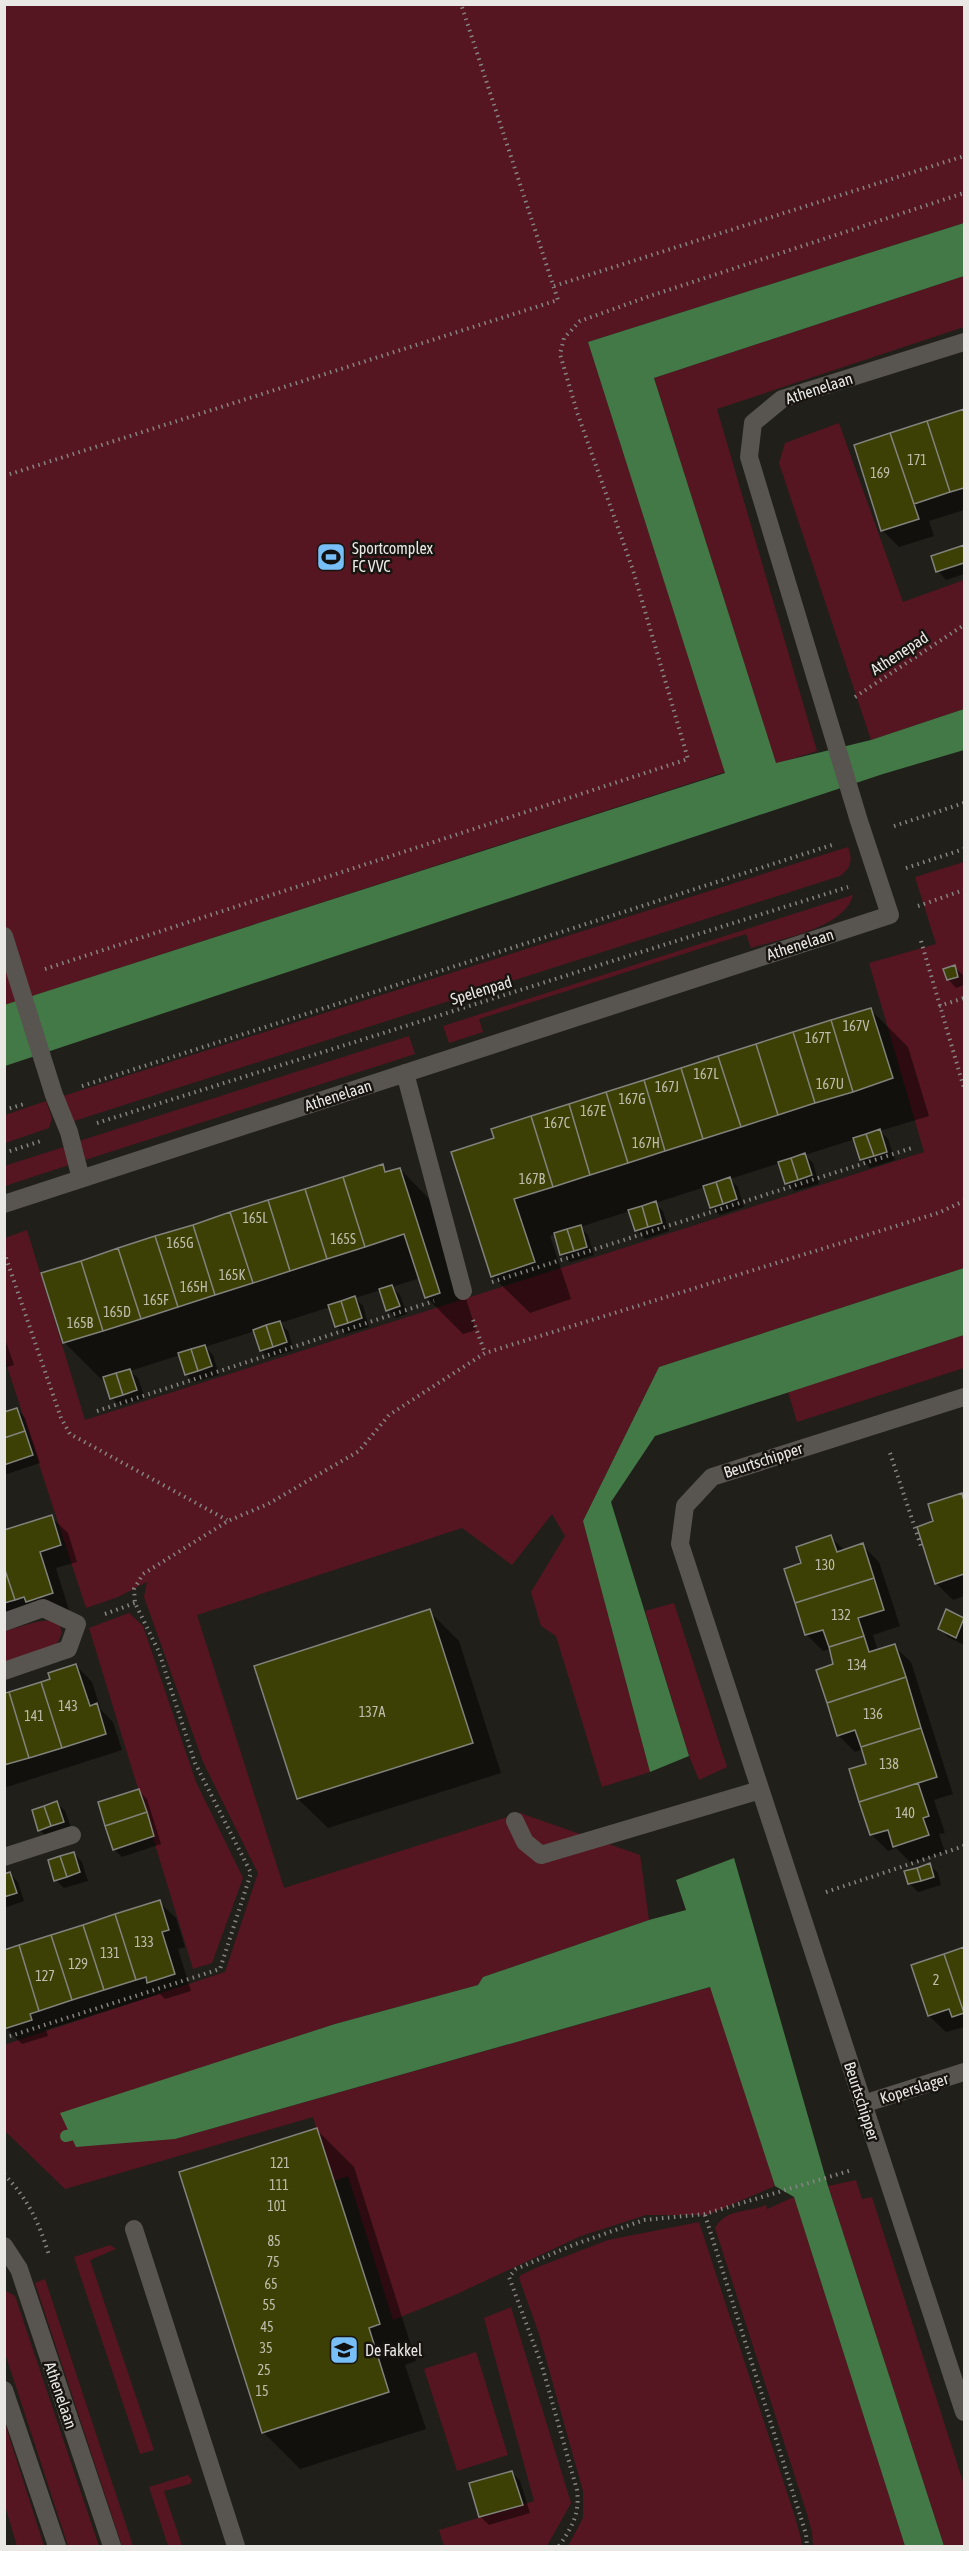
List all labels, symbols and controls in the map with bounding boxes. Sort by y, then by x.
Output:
street label: Athenelaan [783,369,855,407]
house number: 171 [907,452,927,468]
house number: 169 [870,465,890,481]
place label: Sportcomplex FC VVC [352,539,434,575]
sports icon: Sportcomplex FC VVC [315,541,347,573]
street label: Athenepad [867,628,932,679]
street label: Athenelaan [764,925,836,963]
street label: Spelenpad [448,972,514,1009]
house number: 167V [843,1018,869,1034]
house number: 167T [805,1030,831,1046]
house number: 167L [693,1066,719,1082]
street label: Athenelaan [302,1076,374,1114]
house number: 167U [816,1076,844,1092]
house number: 167J [655,1079,679,1095]
house number: 167G [618,1091,646,1107]
house number: 167E [580,1103,606,1119]
house number: 167C [544,1115,571,1131]
house number: 167H [632,1135,660,1151]
house number: 167B [519,1171,546,1187]
house number: 165L [242,1210,268,1226]
house number: 165S [330,1231,356,1247]
house number: 165G [166,1235,194,1251]
house number: 165K [219,1267,245,1283]
house number: 165H [180,1279,208,1295]
house number: 165F [143,1292,169,1308]
house number: 165D [103,1304,131,1320]
house number: 165B [67,1315,94,1331]
street label: Beurtschipper [721,1439,805,1482]
house number: 130 [815,1557,835,1573]
house number: 132 [831,1607,851,1623]
house number: 134 [847,1657,867,1673]
house number: 143 [58,1698,78,1714]
house number: 137A [359,1704,385,1720]
house number: 136 [863,1706,883,1722]
house number: 141 [24,1708,44,1724]
house number: 138 [879,1756,899,1772]
house number: 140 [895,1805,915,1821]
house number: 133 [134,1934,154,1950]
house number: 131 [100,1945,120,1961]
house number: 129 [68,1956,88,1972]
house number: 127 [35,1968,55,1984]
house number: 2 [933,1972,939,1988]
street label: Beurtschipper [840,2059,883,2143]
street label: Koperslager [878,2069,951,2108]
house number: 121 [270,2155,290,2171]
house number: 111 [269,2177,289,2193]
house number: 101 [267,2198,287,2214]
house number: 85 [267,2233,281,2249]
house number: 75 [266,2254,280,2270]
house number: 65 [264,2276,278,2292]
house number: 55 [262,2297,276,2313]
house number: 45 [260,2319,274,2335]
school or university icon: De Fakkel [328,2334,360,2366]
house number: 35 [259,2340,273,2356]
place label: De Fakkel [365,2341,423,2359]
street label: Athenelaan [41,2359,81,2431]
house number: 25 [257,2362,271,2378]
house number: 15 [255,2383,269,2399]

